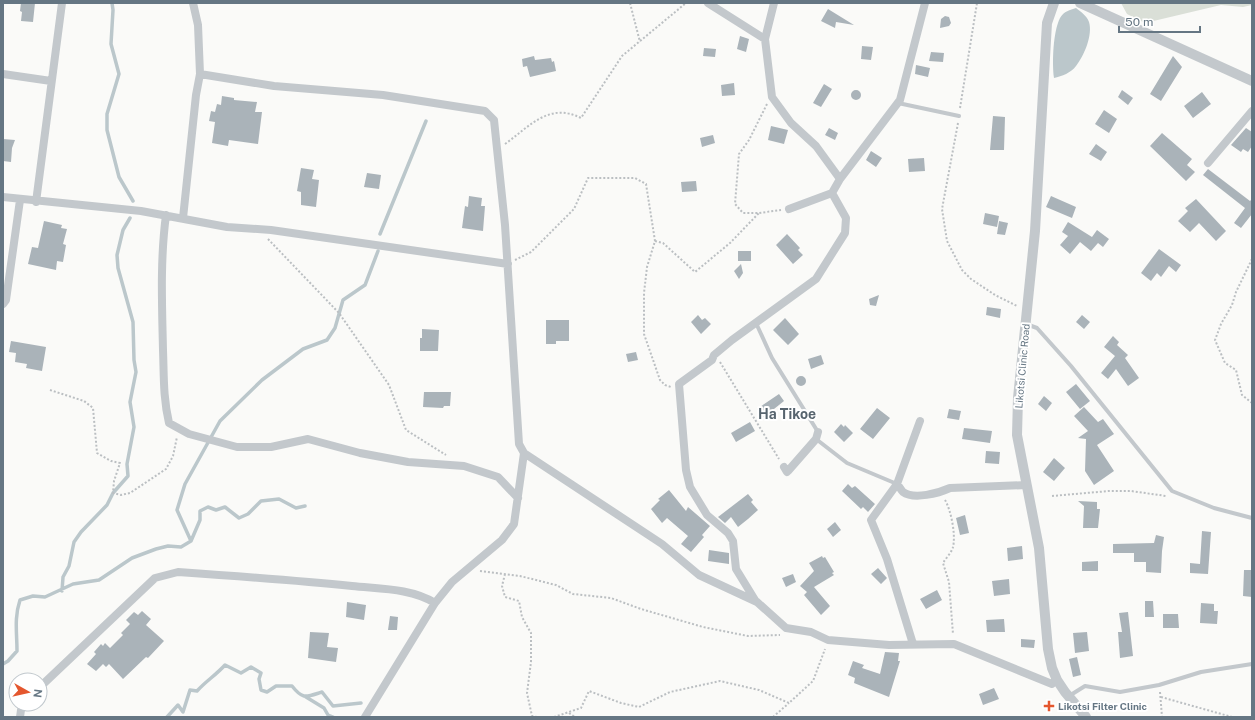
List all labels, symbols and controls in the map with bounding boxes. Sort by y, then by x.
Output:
scale bar [1119,8,1200,34]
text: 50 m [1125,15,1153,29]
street label: Likotsi Clinic Road [1012,323,1032,409]
district label: Ha Tikoe [758,406,816,422]
north arrow [8,672,48,712]
text: N [31,688,44,698]
marker: Likotsi Filter Clinic [1043,700,1055,712]
place label: Likotsi Filter Clinic [1058,700,1148,712]

